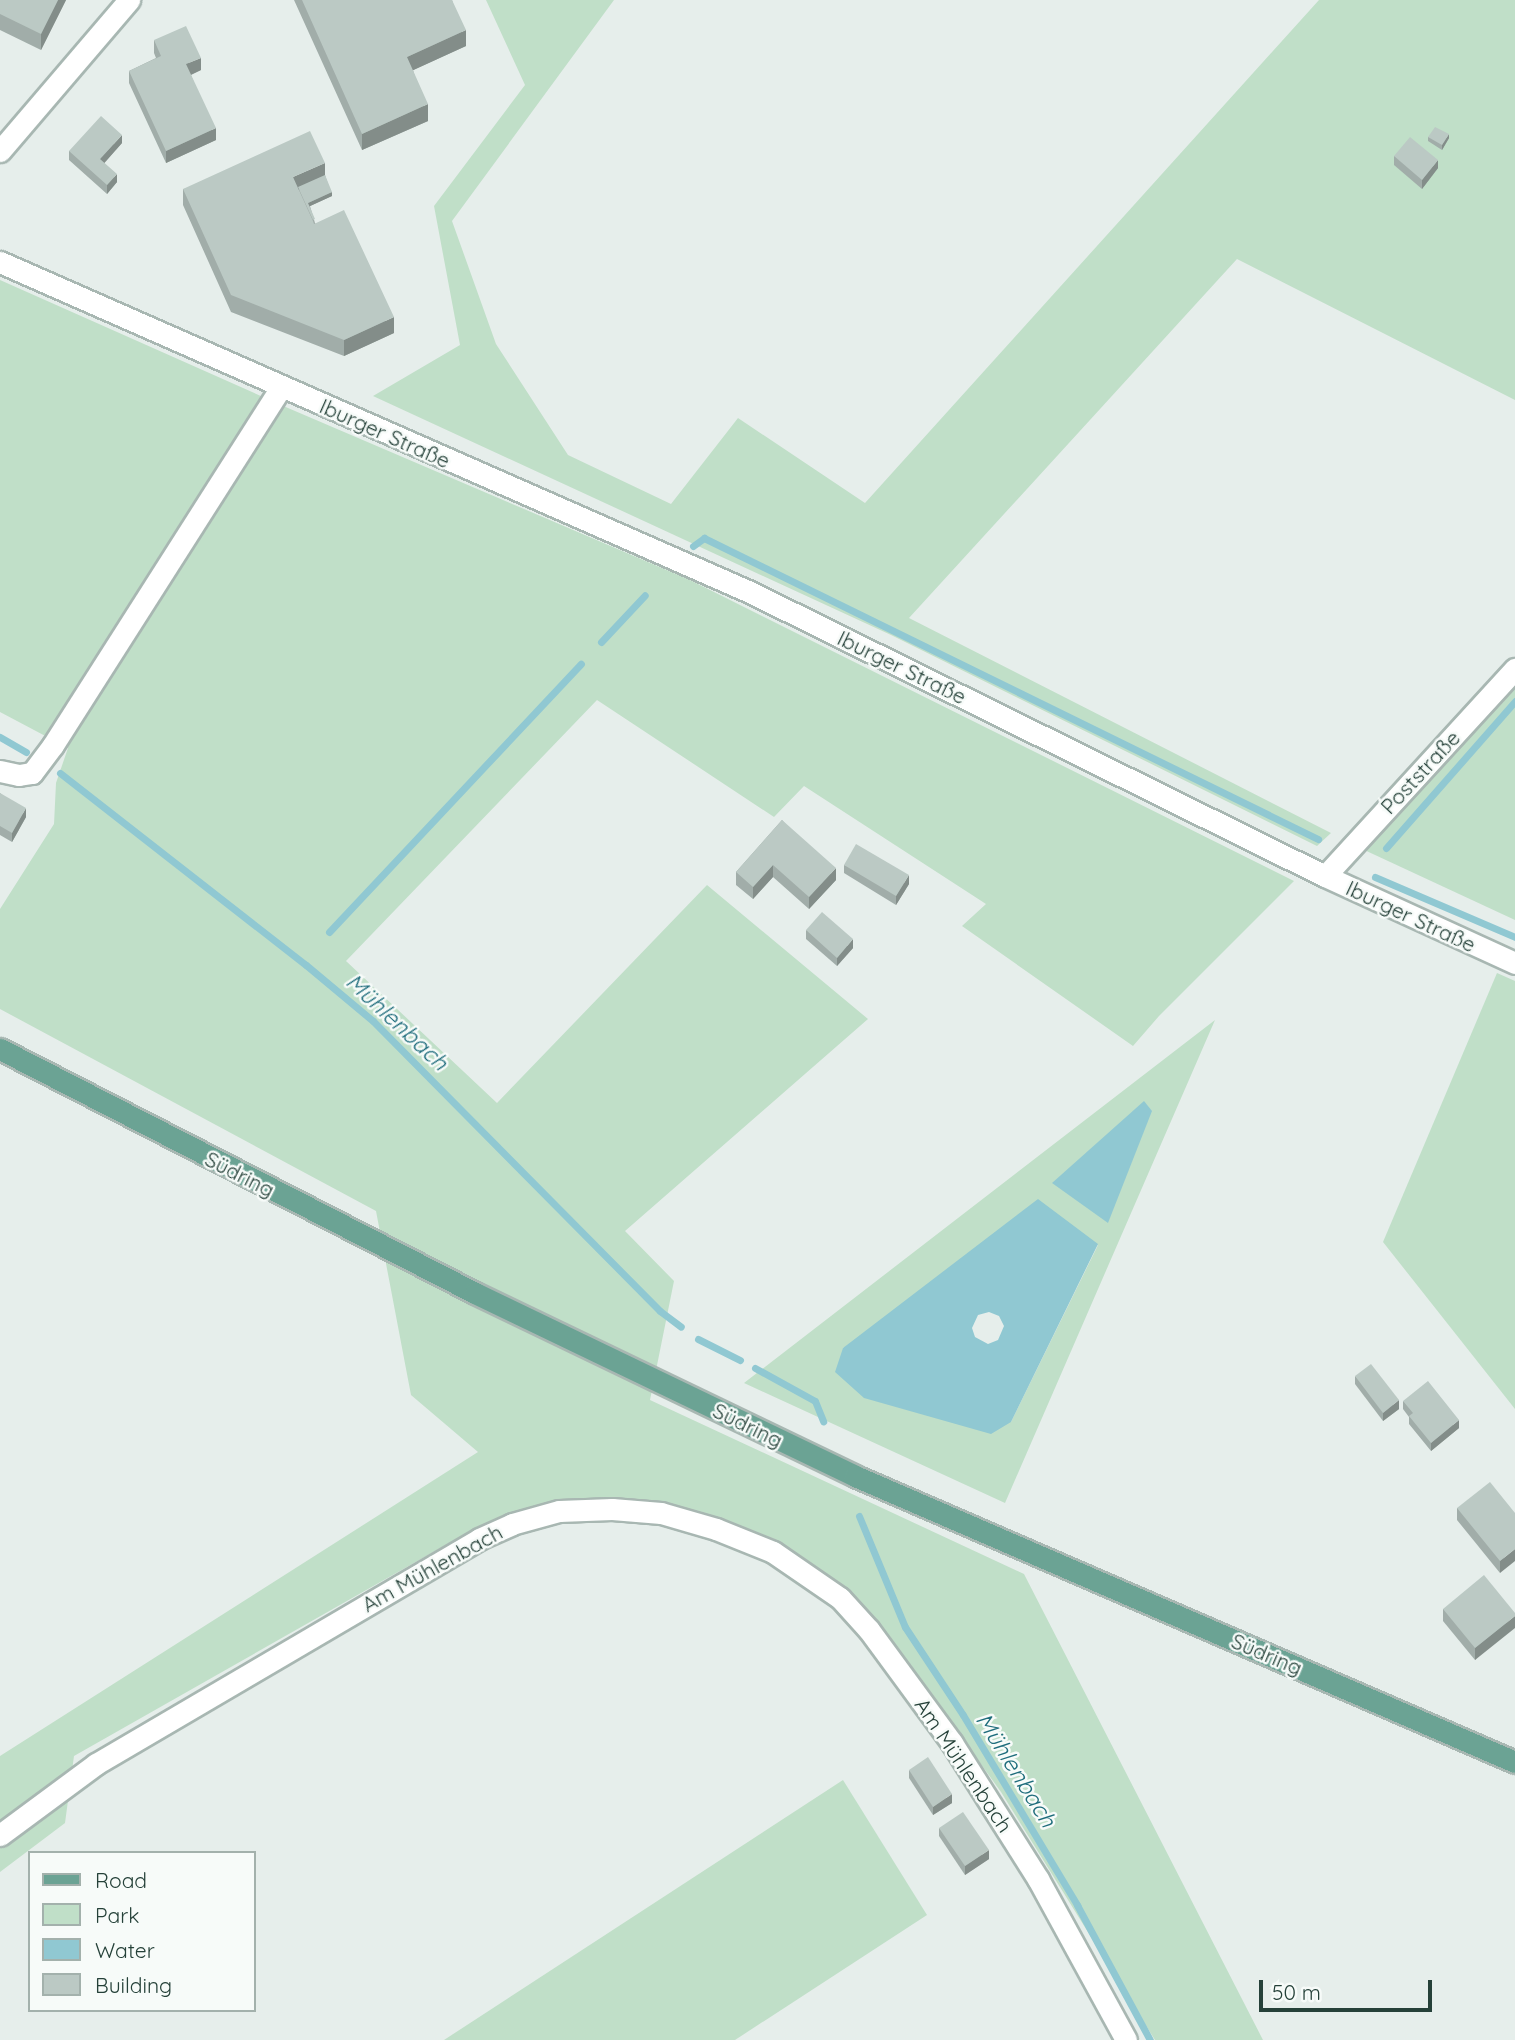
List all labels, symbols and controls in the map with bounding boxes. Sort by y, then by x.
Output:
street label: Iburger Straße [316,393,454,473]
street label: Iburger Straße [834,625,970,709]
street label: Poststraße [1375,725,1465,819]
street label: Iburger Straße [1342,875,1480,957]
water label: Mühlenbach [340,968,454,1076]
street label: Südring [201,1146,279,1202]
street label: Südring [709,1397,787,1453]
street label: Am Mühlenbach [357,1519,507,1617]
street label: Südring [1228,1628,1306,1680]
street label: Am Mühlenbach [910,1693,1018,1837]
water label: Mühlenbach [970,1708,1062,1832]
legend [28,1851,256,2012]
text: Road [95,1867,147,1893]
text: Park [95,1902,139,1928]
text: Water [95,1937,155,1963]
scale bar [1263,1966,1436,2010]
text: Building [95,1972,172,1998]
text: 50 m [1272,1979,1321,2005]

